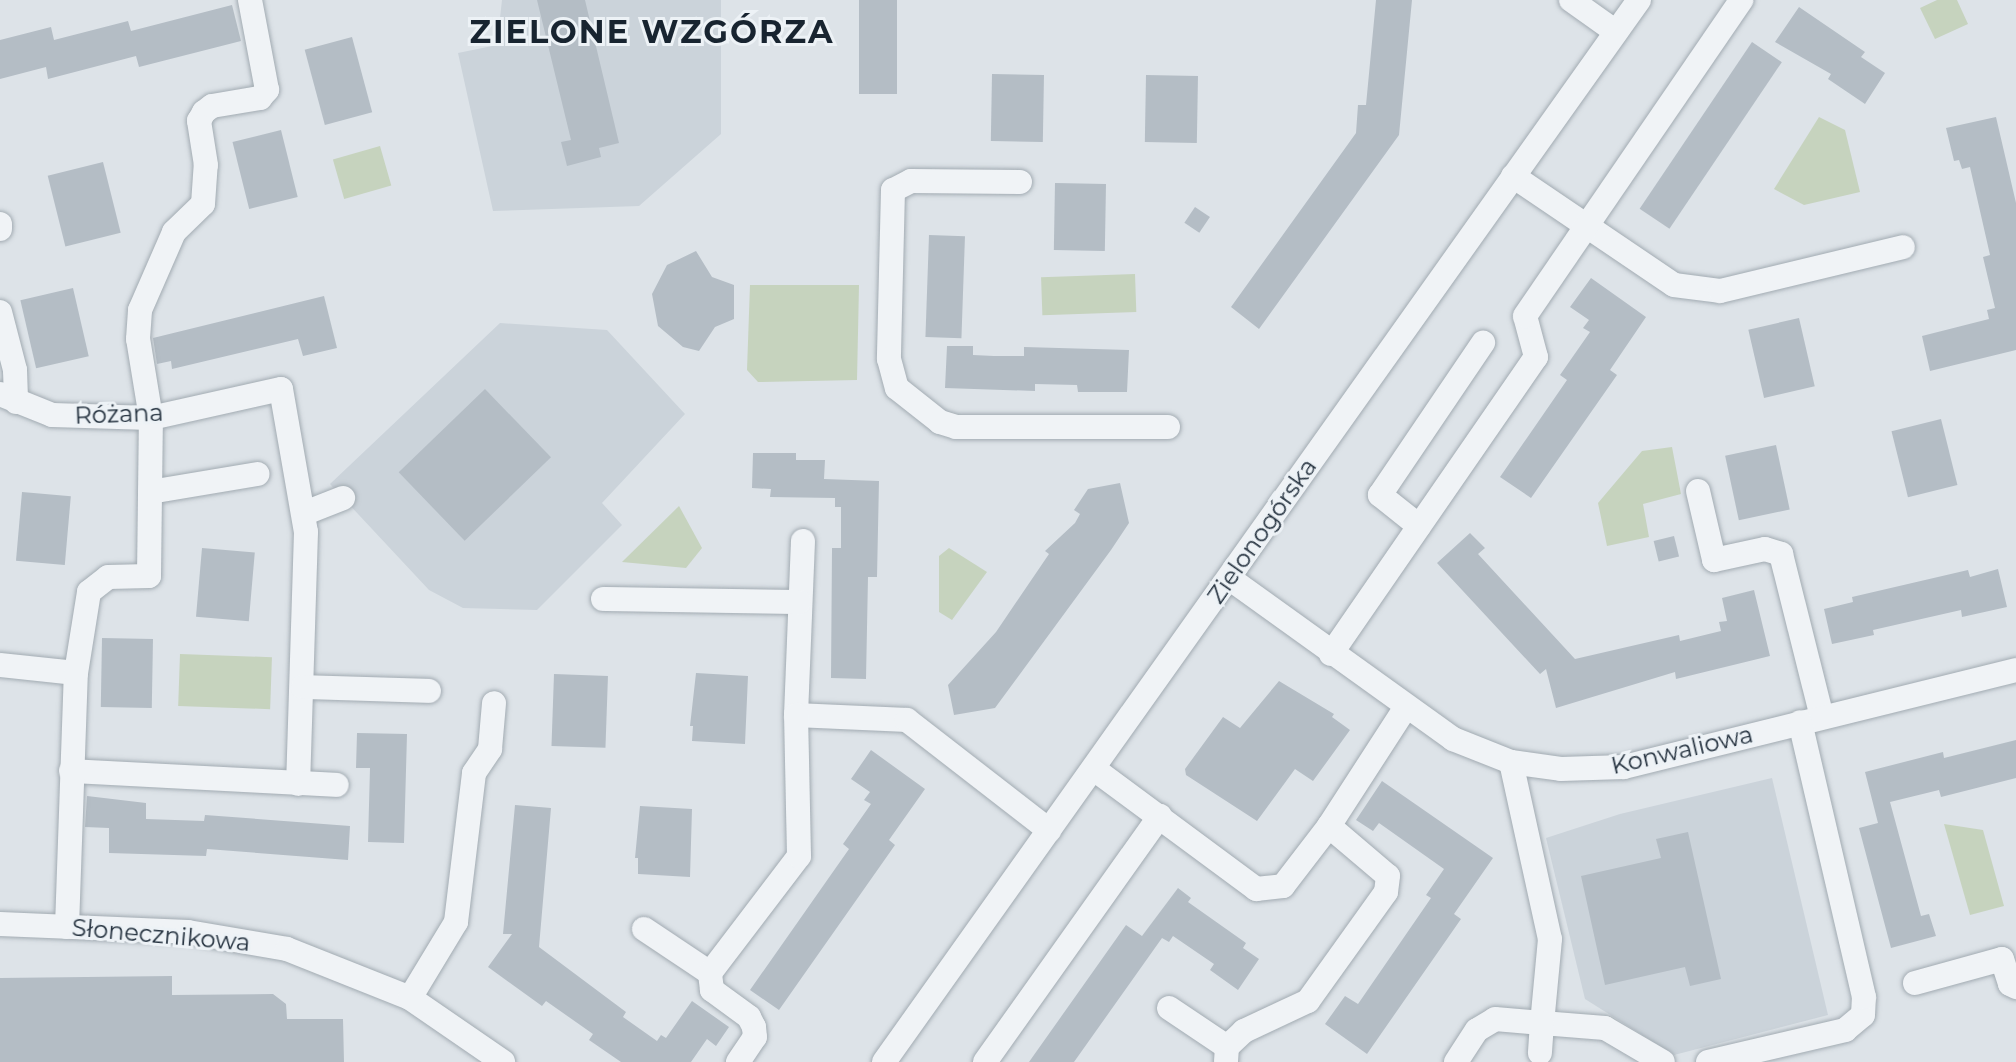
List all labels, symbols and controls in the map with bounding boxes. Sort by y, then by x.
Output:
district label: ZIELONE WZGÓRZA [471,13,833,51]
street label: Różana [74,398,164,430]
street label: Zielonogórska [1201,453,1323,609]
street label: Konwaliowa [1608,720,1756,780]
street label: Słonecznikowa [71,913,251,957]

